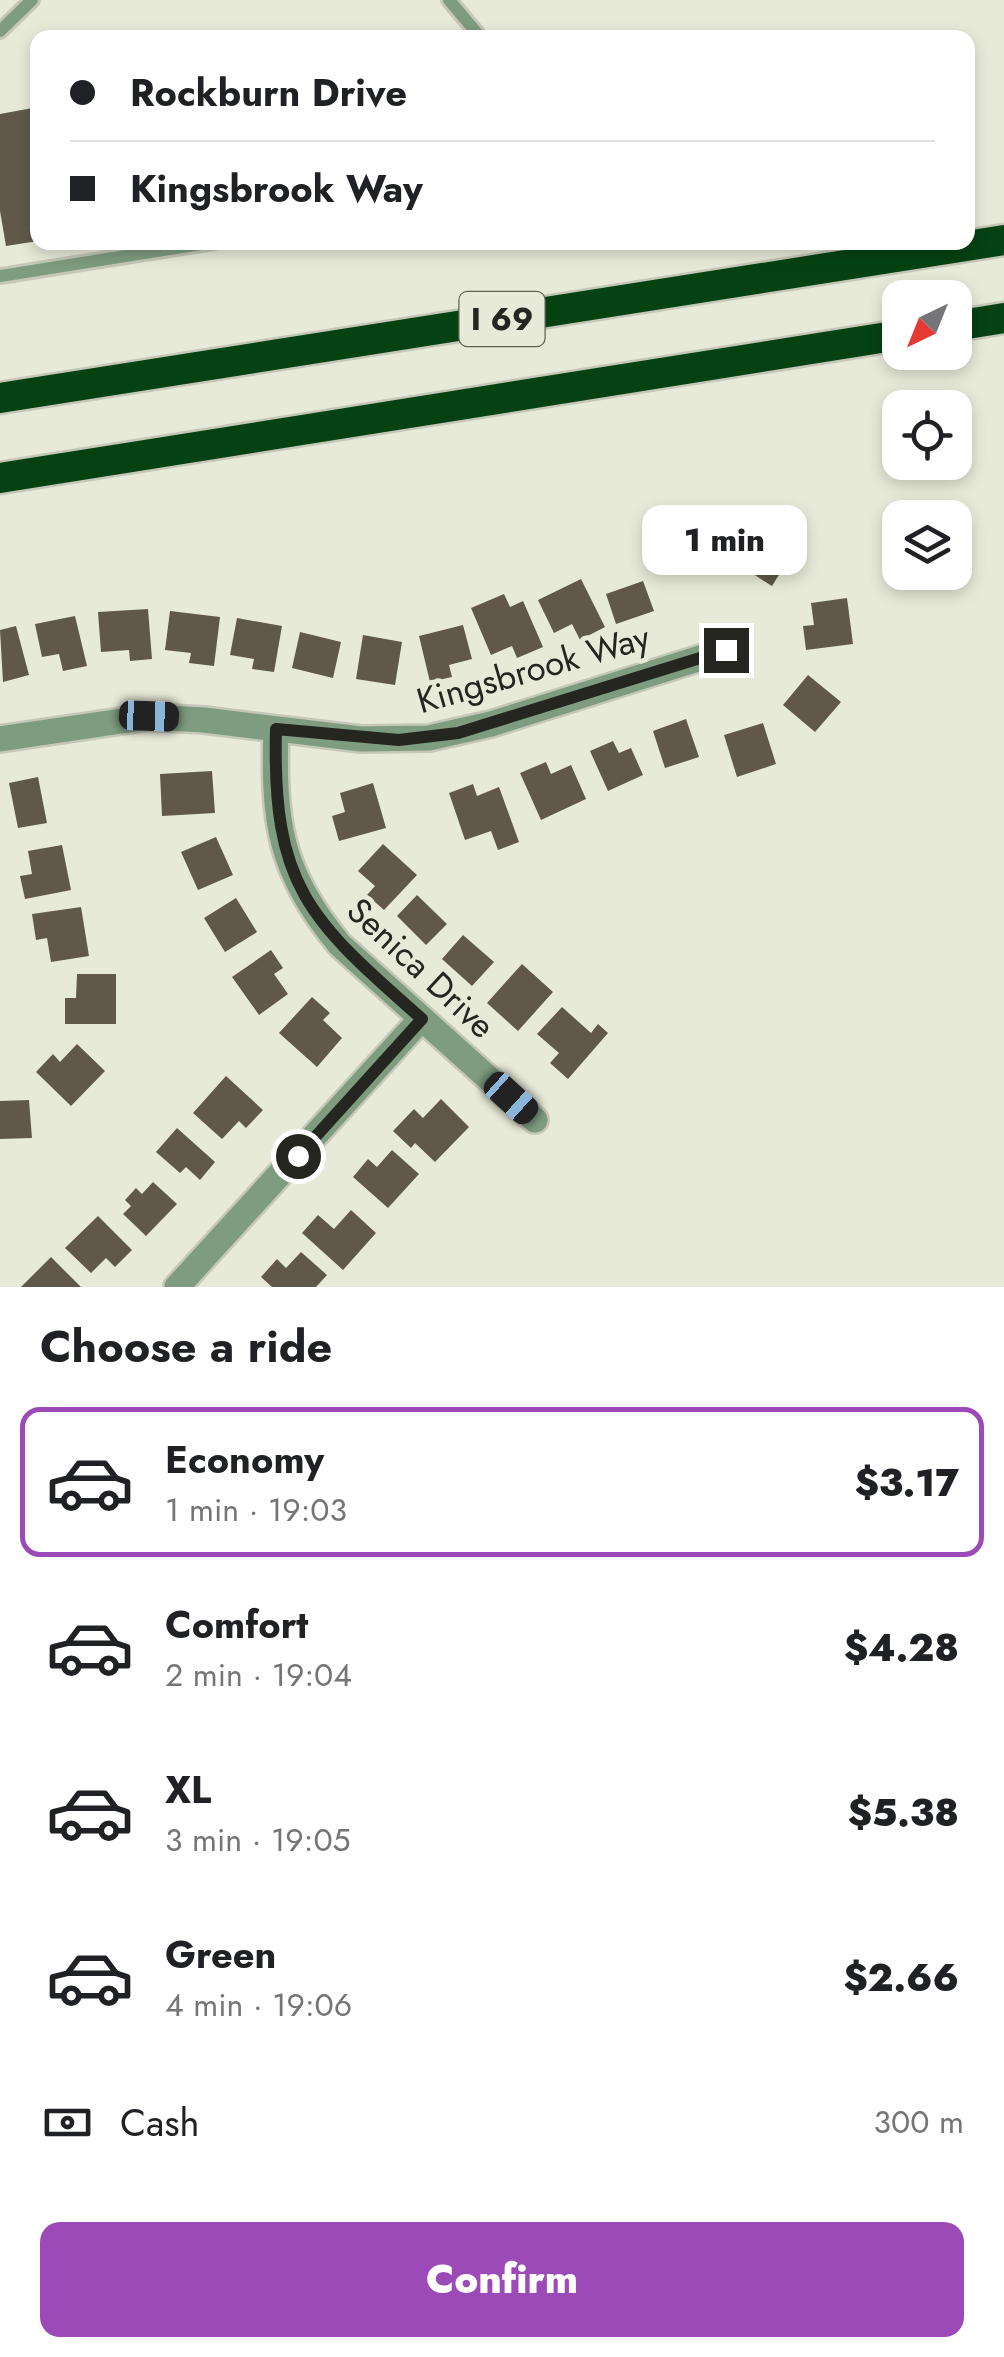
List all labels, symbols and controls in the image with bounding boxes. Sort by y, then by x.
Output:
text: Rockburn Drive [130,65,407,120]
text: Kingsbrook Way [130,161,423,216]
north arrow [882,280,972,370]
map controls [882,280,972,590]
road number: I 69 [460,292,544,346]
button: locate [882,390,972,480]
button: layers [882,500,972,590]
callout: 1 min [644,505,808,575]
text: 1 min [684,517,765,563]
street label: Kingsbrook Way [411,612,656,726]
route end [704,628,749,673]
car [118,700,180,732]
street label: Senica Drive [336,886,506,1050]
car [479,1067,543,1129]
route start [276,1134,321,1179]
text: Choose a ride [40,1314,332,1379]
text: Economy [165,1432,324,1487]
icon: car [45,1437,135,1527]
text: $3.17 [855,1455,959,1510]
text: 1 min · 19:03 [165,1487,347,1533]
text: Comfort [165,1597,308,1652]
icon: car [45,1602,135,1692]
text: $4.28 [844,1620,959,1675]
text: 2 min · 19:04 [165,1652,352,1698]
text: XL [165,1762,211,1817]
icon: car [45,1767,135,1857]
text: $5.38 [848,1785,959,1840]
text: 3 min · 19:05 [165,1817,351,1863]
text: Green [165,1927,276,1982]
icon: car [45,1932,135,2022]
text: $2.66 [844,1950,959,2005]
text: 4 min · 19:06 [165,1982,352,2028]
icon: cash [40,2095,95,2150]
text: Cash [120,2095,200,2150]
text: 300 m [874,2099,964,2145]
button: Confirm [40,2222,964,2337]

